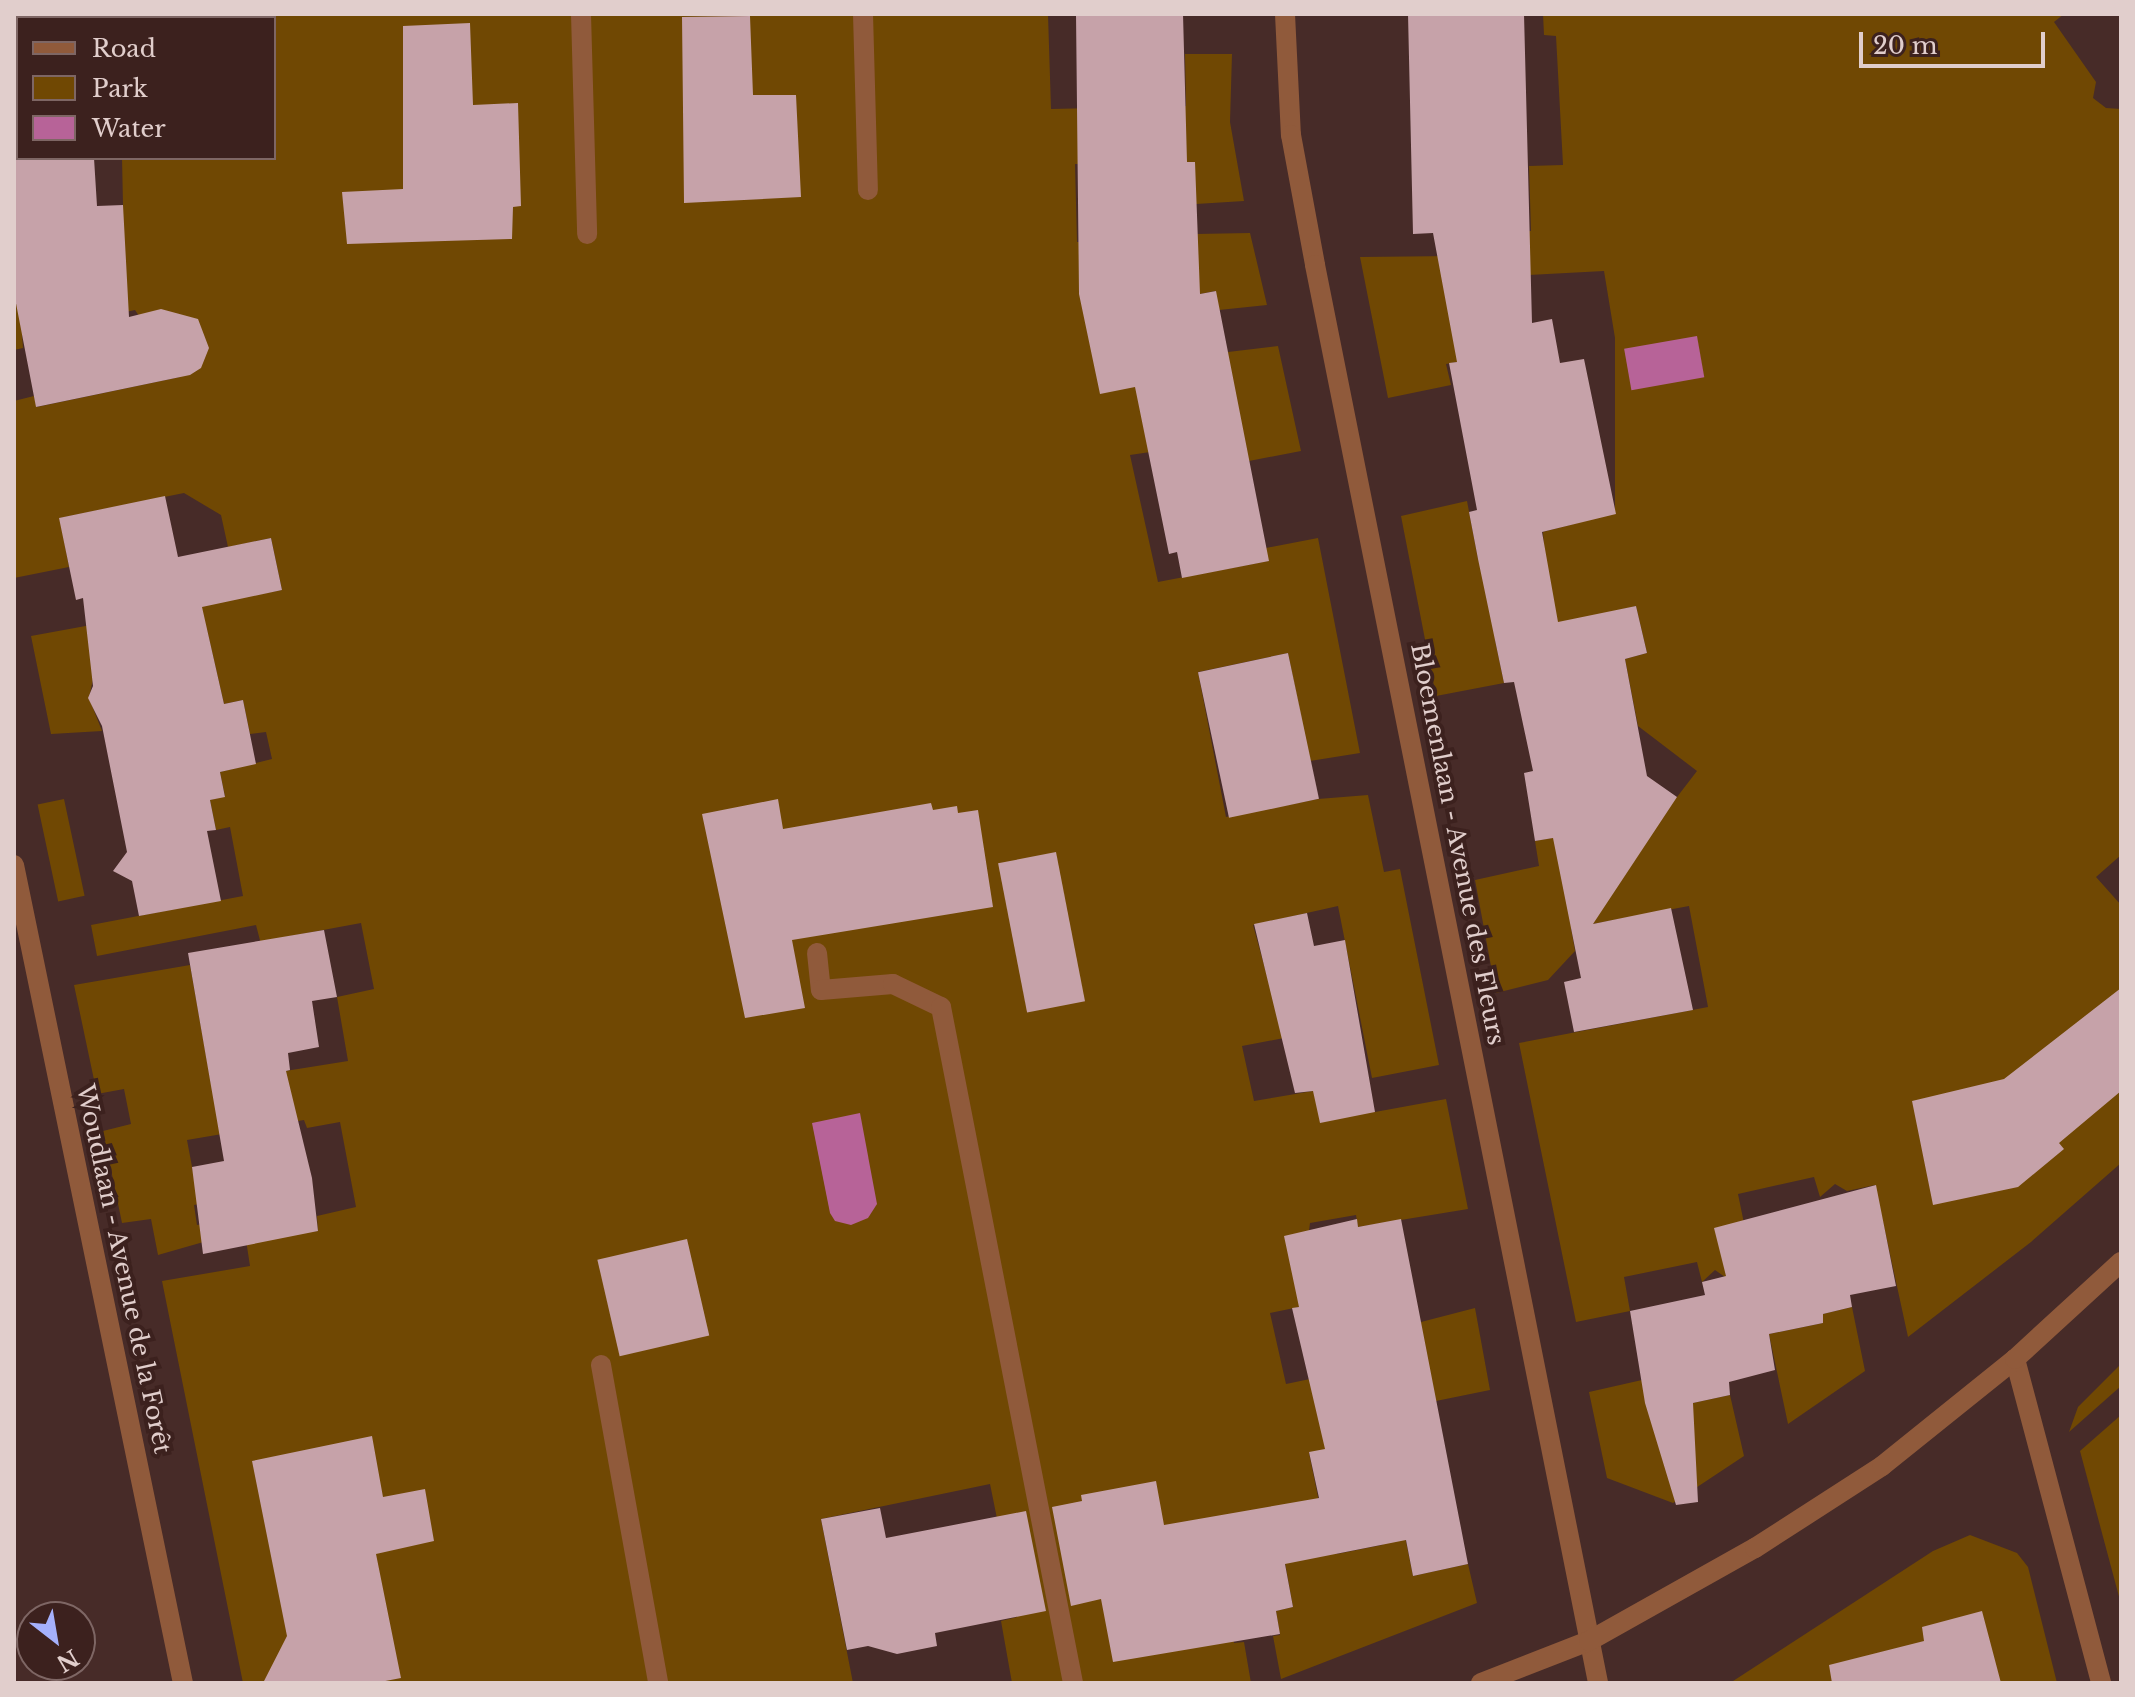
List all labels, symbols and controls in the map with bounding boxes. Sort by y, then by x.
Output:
legend [16,16,276,160]
scale bar [1863,16,2049,66]
text: 20 m [1873,31,1938,60]
text: Road [92,34,156,63]
text: Park [92,74,148,103]
text: Water [92,114,166,143]
street label: Bloemenlaan - Avenue des Fleurs [1405,640,1511,1048]
street label: Woudlaan - Avenue de la Forêt [71,1081,177,1457]
north arrow [16,1601,96,1681]
text: N [52,1643,83,1677]

